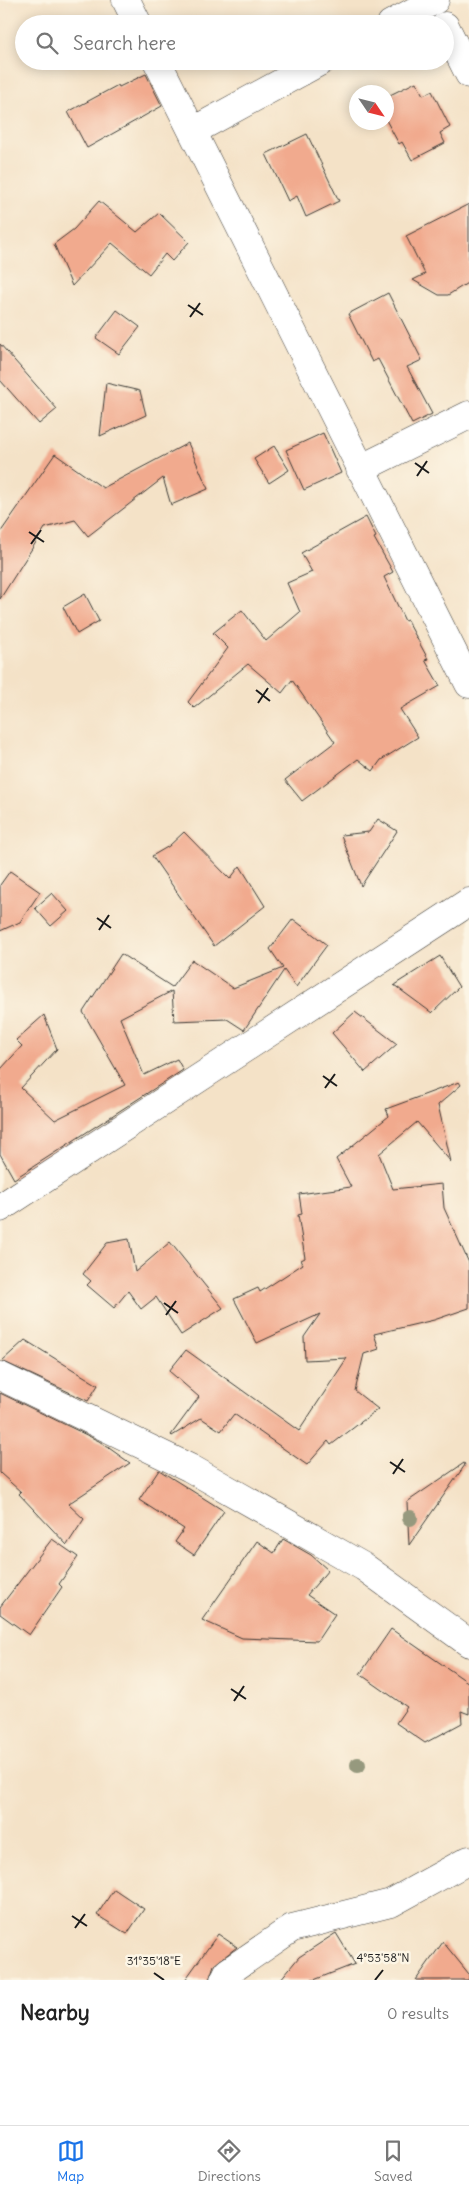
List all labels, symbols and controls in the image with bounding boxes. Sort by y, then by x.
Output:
search box [15,15,454,70]
icon: search [33,29,61,57]
text: Search here [73,31,176,55]
north arrow [349,85,394,130]
text: 4°53'58"N [356,1950,410,1965]
text: 31°35'18"E [127,1953,181,1968]
text: Nearby [20,1999,90,2026]
text: 0 results [387,2003,449,2023]
tab: Map [57,2137,85,2185]
tab: Directions [198,2137,261,2185]
tab: Saved [374,2137,412,2185]

